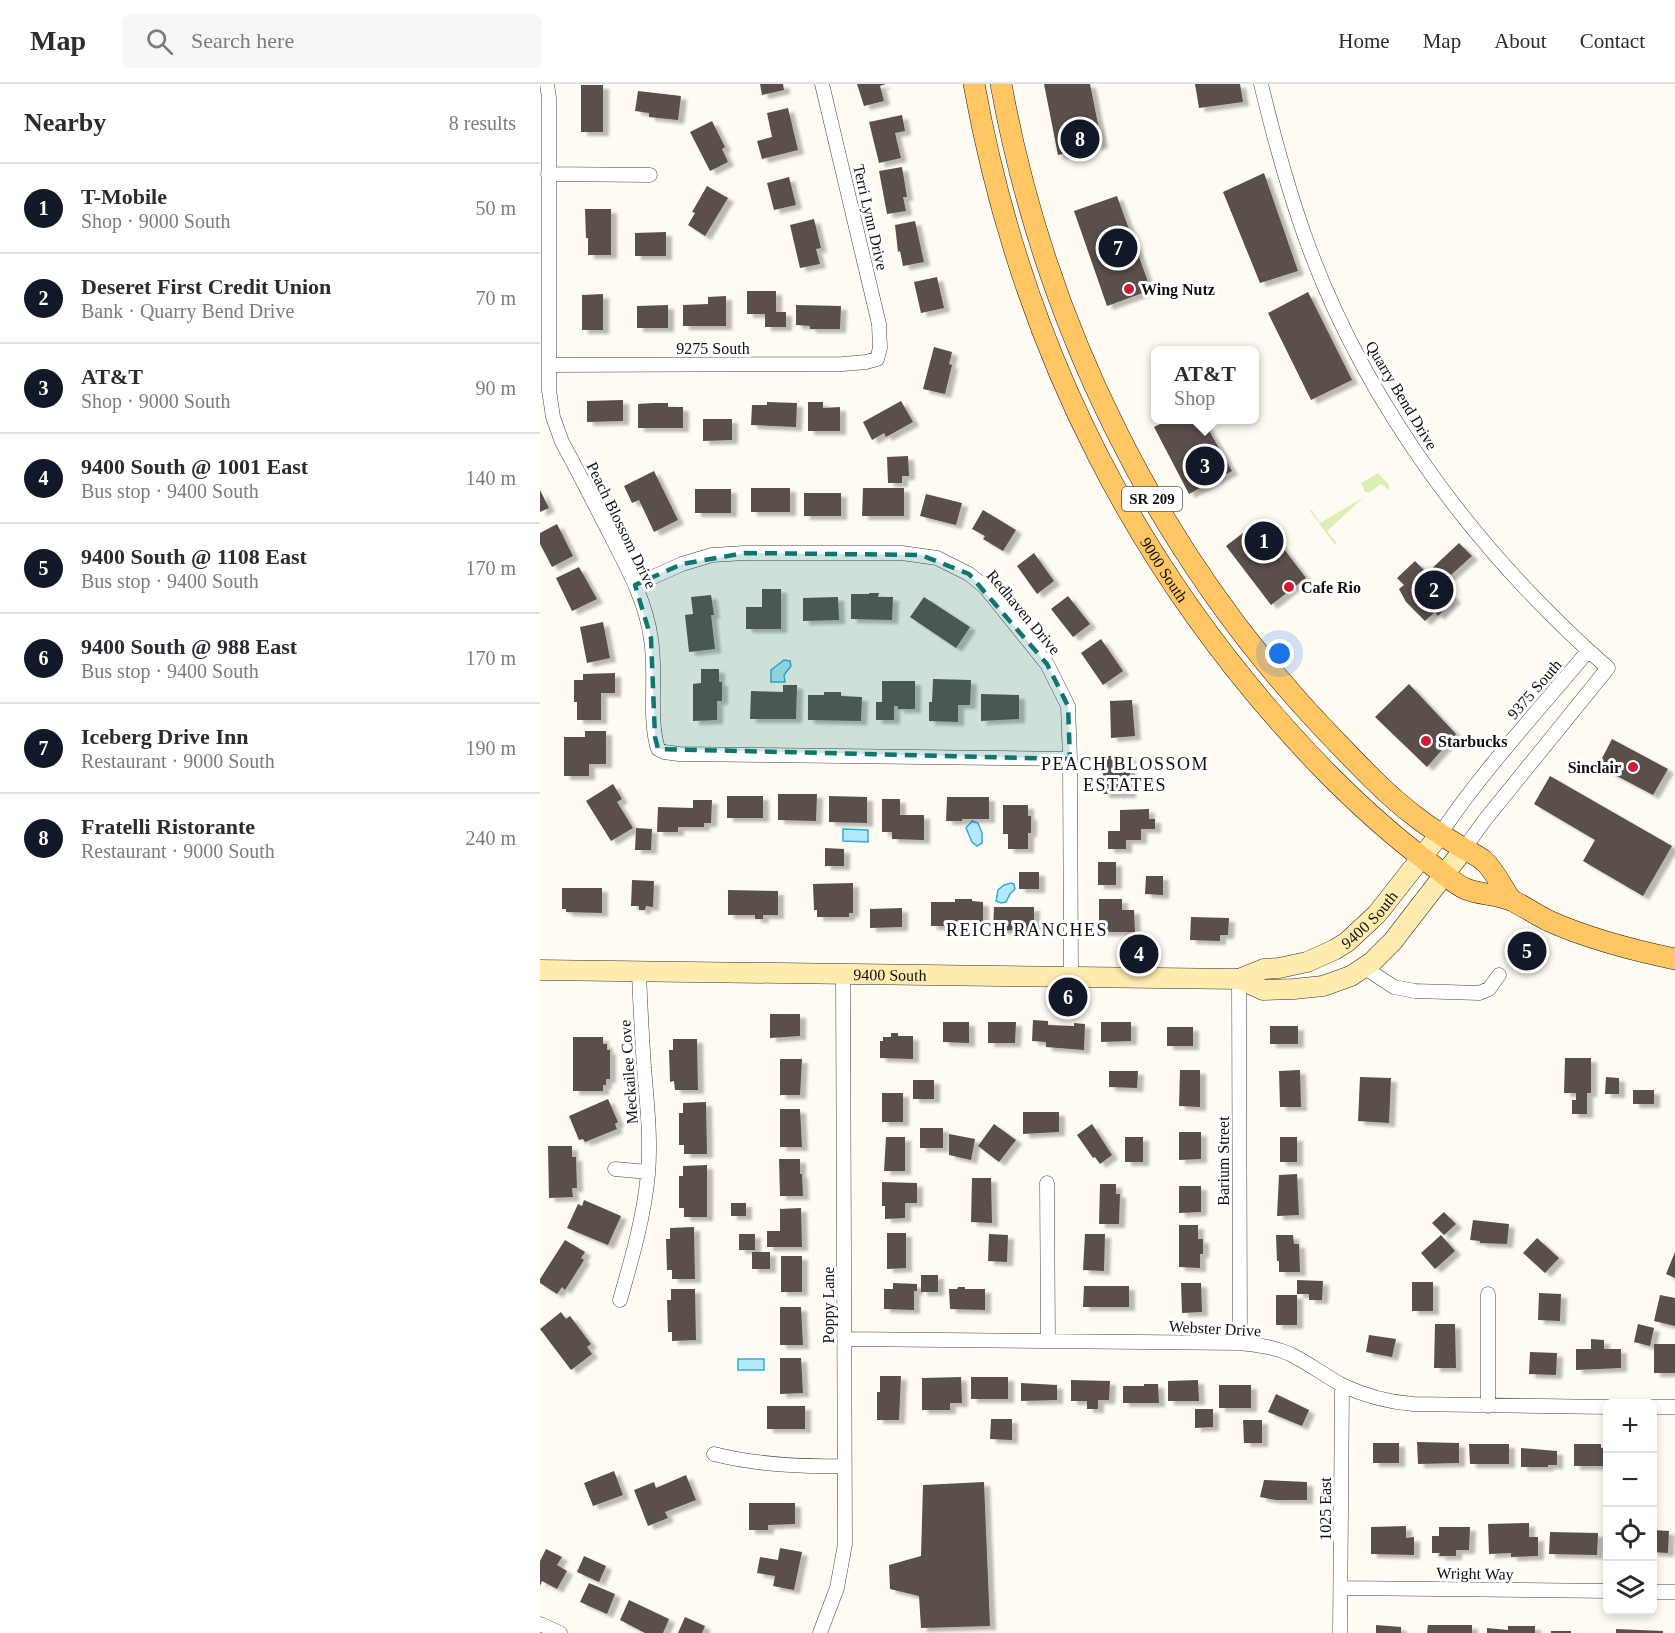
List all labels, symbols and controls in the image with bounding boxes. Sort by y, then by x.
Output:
search box [122,14,542,68]
text: Map [30,25,86,56]
icon: search [143,25,176,58]
text: Search here [191,28,294,53]
text: Home [1338,29,1390,53]
text: Map [1423,29,1461,53]
text: About [1494,29,1547,53]
text: Contact [1580,29,1645,53]
text: Nearby [24,108,106,137]
text: 8 results [449,112,516,134]
pin: 8 [1060,116,1100,162]
street label: Terri Lynn Drive [849,162,891,272]
text: T-Mobile [81,184,167,209]
text: 1 [39,197,49,219]
text: 50 m [475,197,516,219]
text: Shop · 9000 South [81,210,230,232]
pin: 7 [1098,226,1138,270]
text: Deseret First Credit Union [81,274,331,299]
place label: Wing Nutz [1141,281,1215,299]
marker: Wing Nutz [1122,282,1136,296]
text: 2 [39,287,49,309]
text: 70 m [475,287,516,309]
text: Bank · Quarry Bend Drive [81,300,294,322]
street label: Quarry Bend Drive [1362,338,1441,453]
street label: 9275 South [676,340,750,357]
popup [1151,346,1259,424]
text: AT&T [1174,361,1236,386]
text: AT&T [81,364,143,389]
text: 3 [39,377,49,399]
text: 90 m [475,377,516,399]
text: Shop [1174,387,1215,409]
text: Shop · 9000 South [81,390,230,412]
pin: 3 [1186,444,1224,488]
text: 9400 South @ 1001 East [81,454,308,479]
street label: Peach Blossom Drive [584,459,660,591]
text: 4 [39,467,49,489]
text: 140 m [465,467,516,489]
text: Bus stop · 9400 South [81,480,259,502]
road number: SR 209 [1122,487,1182,511]
pin: 1 [1244,518,1284,564]
street label: 9000 South [1137,534,1191,605]
text: 9400 South @ 1108 East [81,544,307,569]
text: 5 [39,557,49,579]
text: 170 m [465,557,516,579]
street label: Redhaven Drive [984,567,1064,658]
pin: 2 [1414,568,1454,612]
text: Bus stop · 9400 South [81,570,259,592]
place label: Cafe Rio [1301,579,1361,596]
marker: Cafe Rio [1282,580,1296,594]
text: 9400 South @ 988 East [81,634,297,659]
your location [1265,639,1294,668]
text: 6 [39,647,49,669]
text: 170 m [465,647,516,669]
street label: 9375 South [1504,656,1565,723]
text: Bus stop · 9400 South [81,660,259,682]
text: Iceberg Drive Inn [81,724,248,749]
place label: Starbucks [1438,733,1507,750]
marker: Starbucks [1419,734,1433,748]
text: 7 [39,737,49,759]
text: 190 m [465,737,516,759]
text: Restaurant · 9000 South [81,750,275,772]
district label: PEACH BLOSSOM ESTATES [1041,754,1209,795]
place label: Sinclair [1568,759,1621,776]
marker: Sinclair [1626,760,1640,774]
text: Fratelli Ristorante [81,814,255,839]
text: 8 [39,827,49,849]
text: 240 m [465,827,516,849]
text: Restaurant · 9000 South [81,840,275,862]
street label: 9400 South [1338,888,1401,952]
district label: REICH RANCHES [946,920,1108,940]
pin: 5 [1508,928,1546,974]
pin: 4 [1120,932,1158,976]
street label: 9400 South [853,966,927,984]
pin: 6 [1048,974,1088,1020]
street label: Meckailee Cove [616,1019,641,1125]
street label: Barium Street [1215,1116,1232,1206]
street label: Poppy Lane [820,1267,838,1343]
street label: Webster Drive [1168,1318,1262,1339]
map controls [1603,1399,1657,1615]
button: + [1603,1399,1657,1453]
button: − [1603,1453,1657,1507]
street label: 1025 East [1317,1477,1334,1541]
button: locate [1603,1507,1657,1561]
button: layers [1603,1561,1657,1615]
street label: Wright Way [1436,1564,1514,1584]

